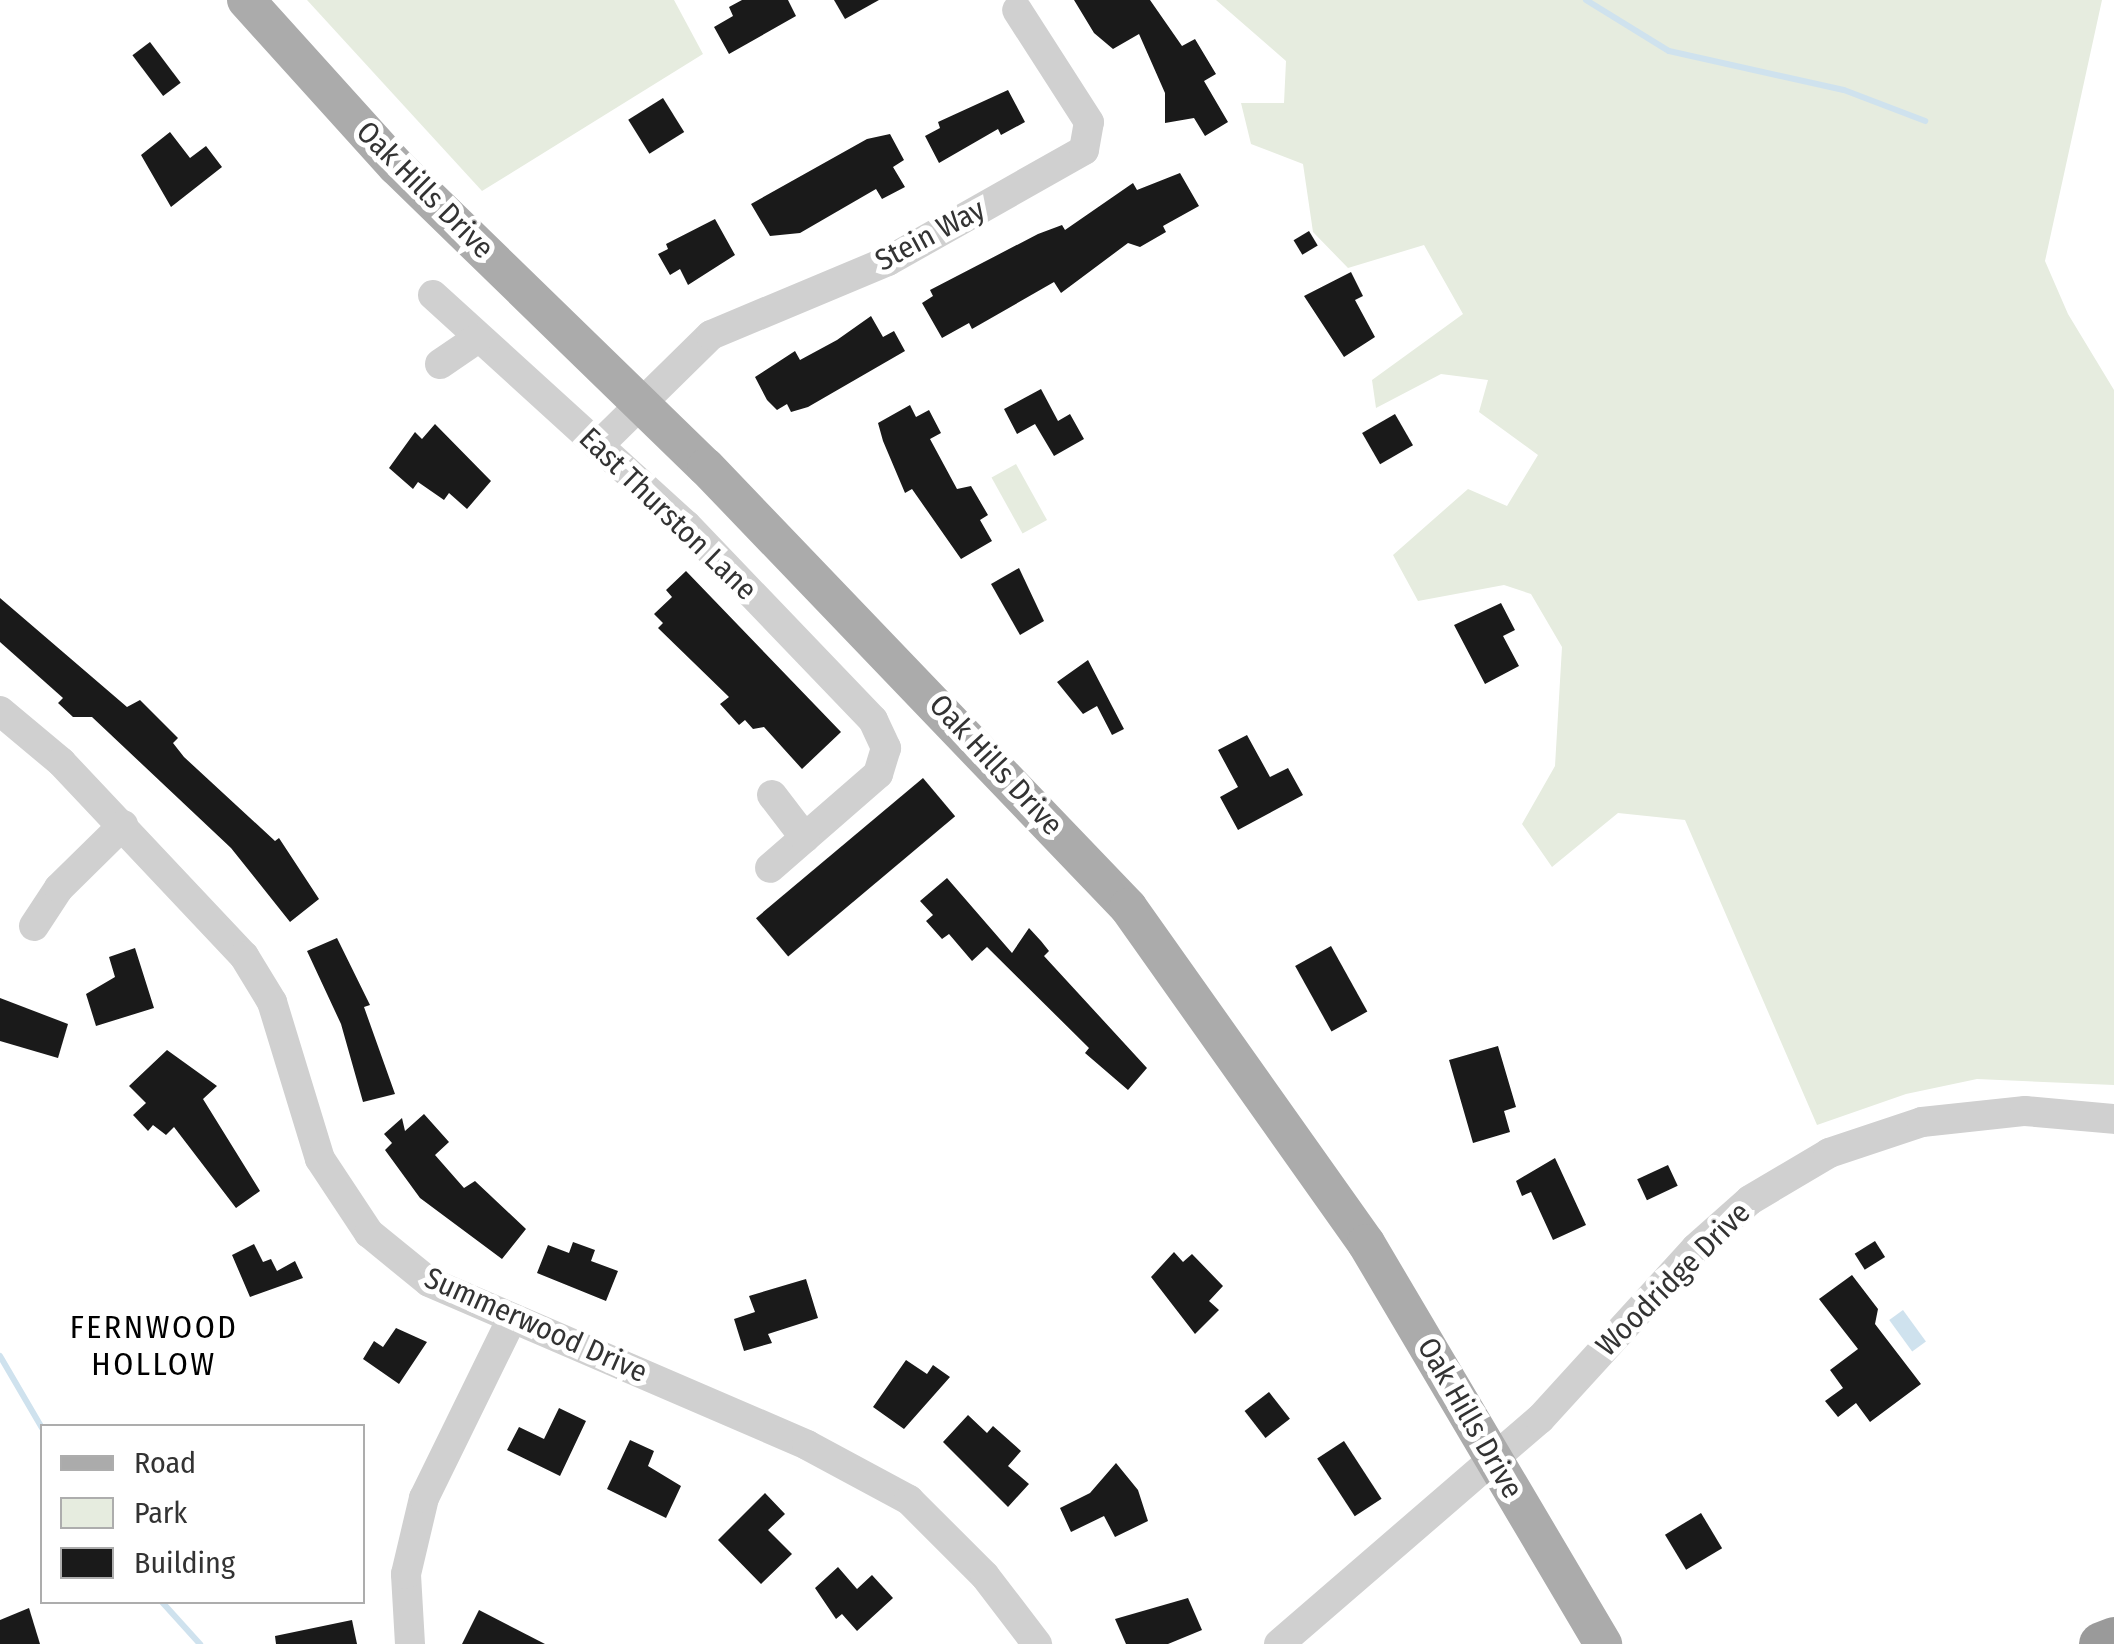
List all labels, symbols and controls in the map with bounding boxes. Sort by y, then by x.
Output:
street label: Oak Hills Drive [349,114,501,266]
street label: Stein Way [869,191,991,279]
street label: East Thurston Lane [572,420,764,608]
street label: Oak Hills Drive [922,687,1070,843]
street label: Woodridge Drive [1589,1195,1757,1363]
street label: Summerwood Drive [419,1260,653,1390]
district label: FERNWOOD HOLLOW [70,1309,238,1384]
street label: Oak Hills Drive [1410,1331,1530,1505]
legend [40,1424,365,1604]
text: Road [134,1445,196,1481]
text: Park [134,1495,187,1531]
text: Building [134,1545,235,1581]

